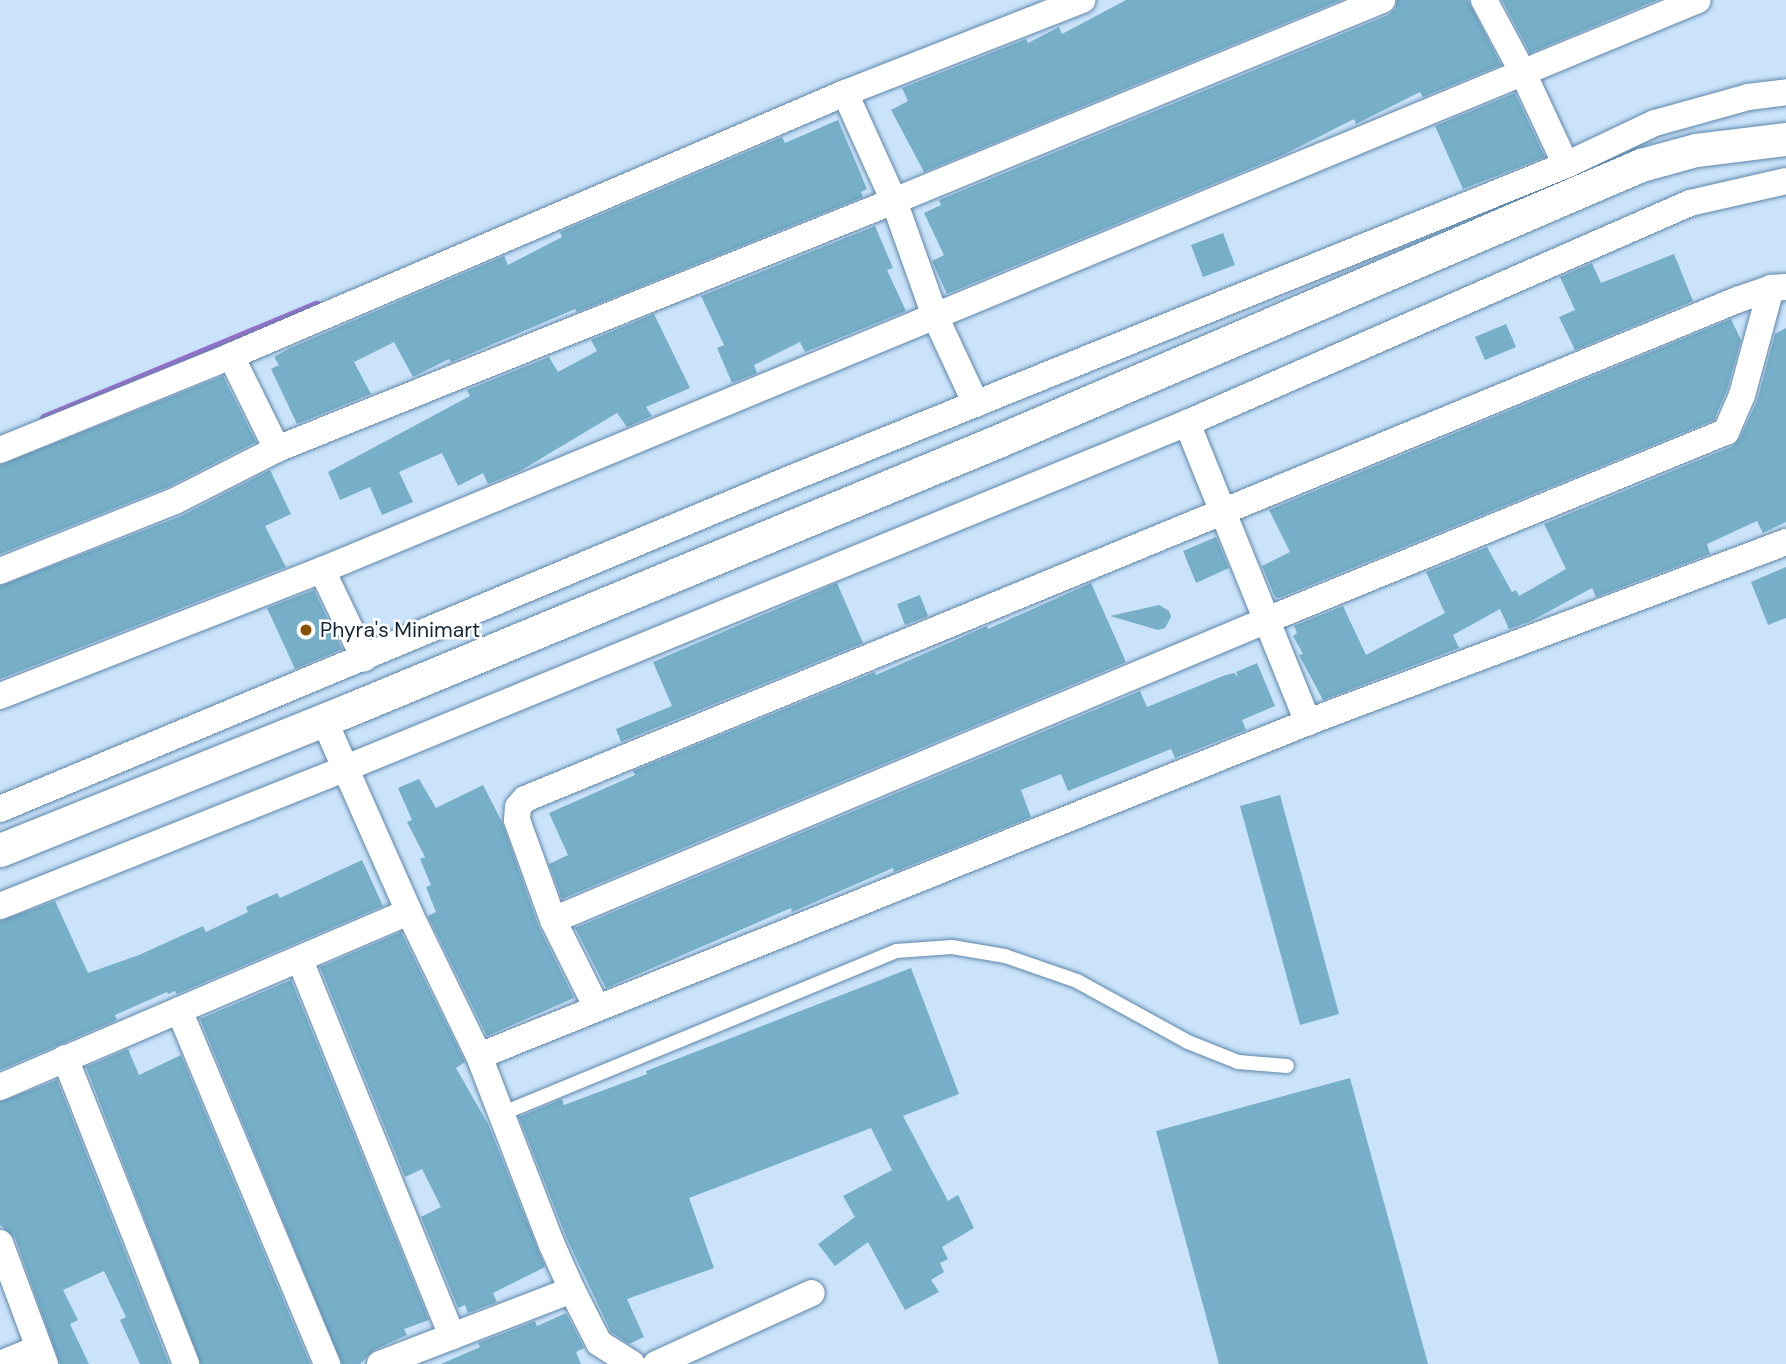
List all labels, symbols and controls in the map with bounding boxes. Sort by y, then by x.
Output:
place label: Phyra's Minimart [320,617,480,643]
marker: Phyra's Minimart [298,622,314,638]

